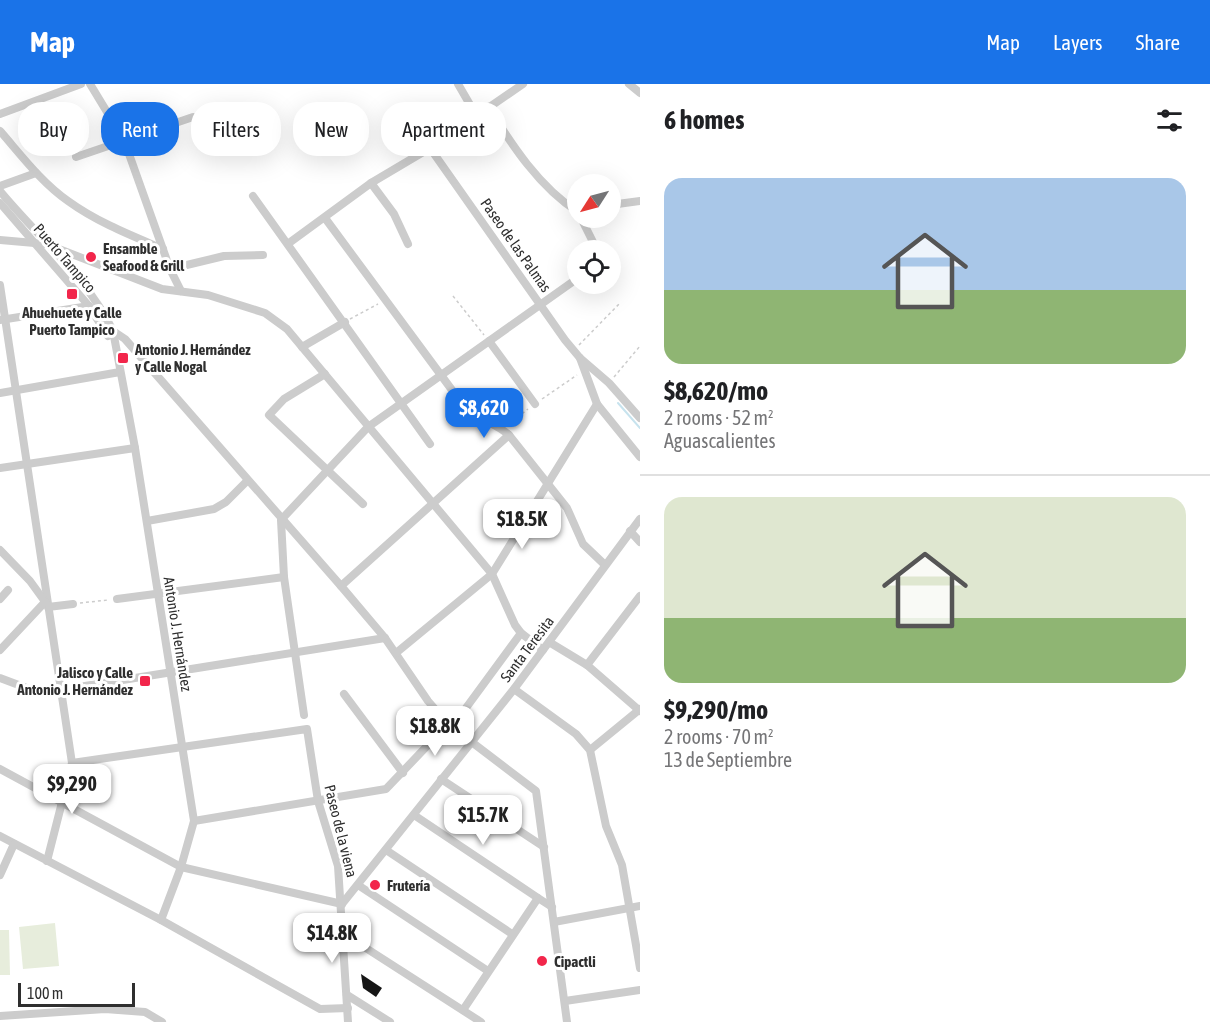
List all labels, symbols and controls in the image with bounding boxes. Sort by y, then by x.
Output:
text: Map [30,26,75,58]
text: Map [986,30,1020,54]
text: Layers [1053,30,1103,54]
text: Share [1136,30,1180,54]
chip: Buy [18,102,89,156]
chip: Rent [101,102,179,156]
chip: Filters [191,102,281,156]
chip: New [293,102,369,156]
chip: Apartment [381,102,506,156]
icon: filters [1153,104,1186,137]
text: 6 homes [664,105,744,135]
north arrow [567,174,621,228]
map controls [567,174,621,294]
street label: Paseo de las Palmas [477,195,555,295]
icon: home [871,217,979,325]
street label: Puerto Tampico [31,220,99,296]
place label: Ensamble Seafood & Grill [103,240,185,274]
button: locate [567,240,621,294]
marker: Ensamble Seafood & Grill [84,250,98,264]
marker: Ahuehuete y Calle Puerto Tampico [65,287,79,301]
place label: Ahuehuete y Calle Puerto Tampico [21,304,122,338]
place label: Antonio J. Hernández y Calle Nogal [134,341,251,375]
marker: Antonio J. Hernández y Calle Nogal [116,351,130,365]
text: $8,620/mo [664,376,768,406]
pin: $8,620 [435,388,533,439]
text: $8,620 [459,396,509,419]
text: 2 rooms · 52 m² [664,406,774,429]
text: Aguascalientes [664,429,776,452]
pin: $18.5K [473,499,571,550]
text: $18.5K [497,507,547,530]
icon: home [871,536,979,644]
street label: Antonio J. Hernández [161,576,196,693]
street label: Santa Teresita [497,613,557,685]
place label: Jalisco y Calle Antonio J. Hernández [16,664,134,698]
marker: Jalisco y Calle Antonio J. Hernández [138,674,152,688]
text: $9,290/mo [664,695,768,725]
pin: $18.8K [386,706,484,757]
text: $18.8K [410,714,460,737]
text: 2 rooms · 70 m² [664,725,774,748]
text: 13 de Septiembre [664,748,792,771]
pin: $9,290 [23,764,121,815]
text: $9,290 [47,772,97,795]
street label: Paseo de la viena [321,783,361,879]
pin: $15.7K [434,795,532,846]
text: $15.7K [458,803,508,826]
place label: Frutería [387,877,430,894]
marker: Frutería [368,878,382,892]
pin: $14.8K [283,913,381,964]
text: $14.8K [307,921,357,944]
place label: Cipactli [554,953,596,970]
marker: Cipactli [535,954,549,968]
scale bar [18,980,135,1008]
text: 100 m [27,984,63,1002]

